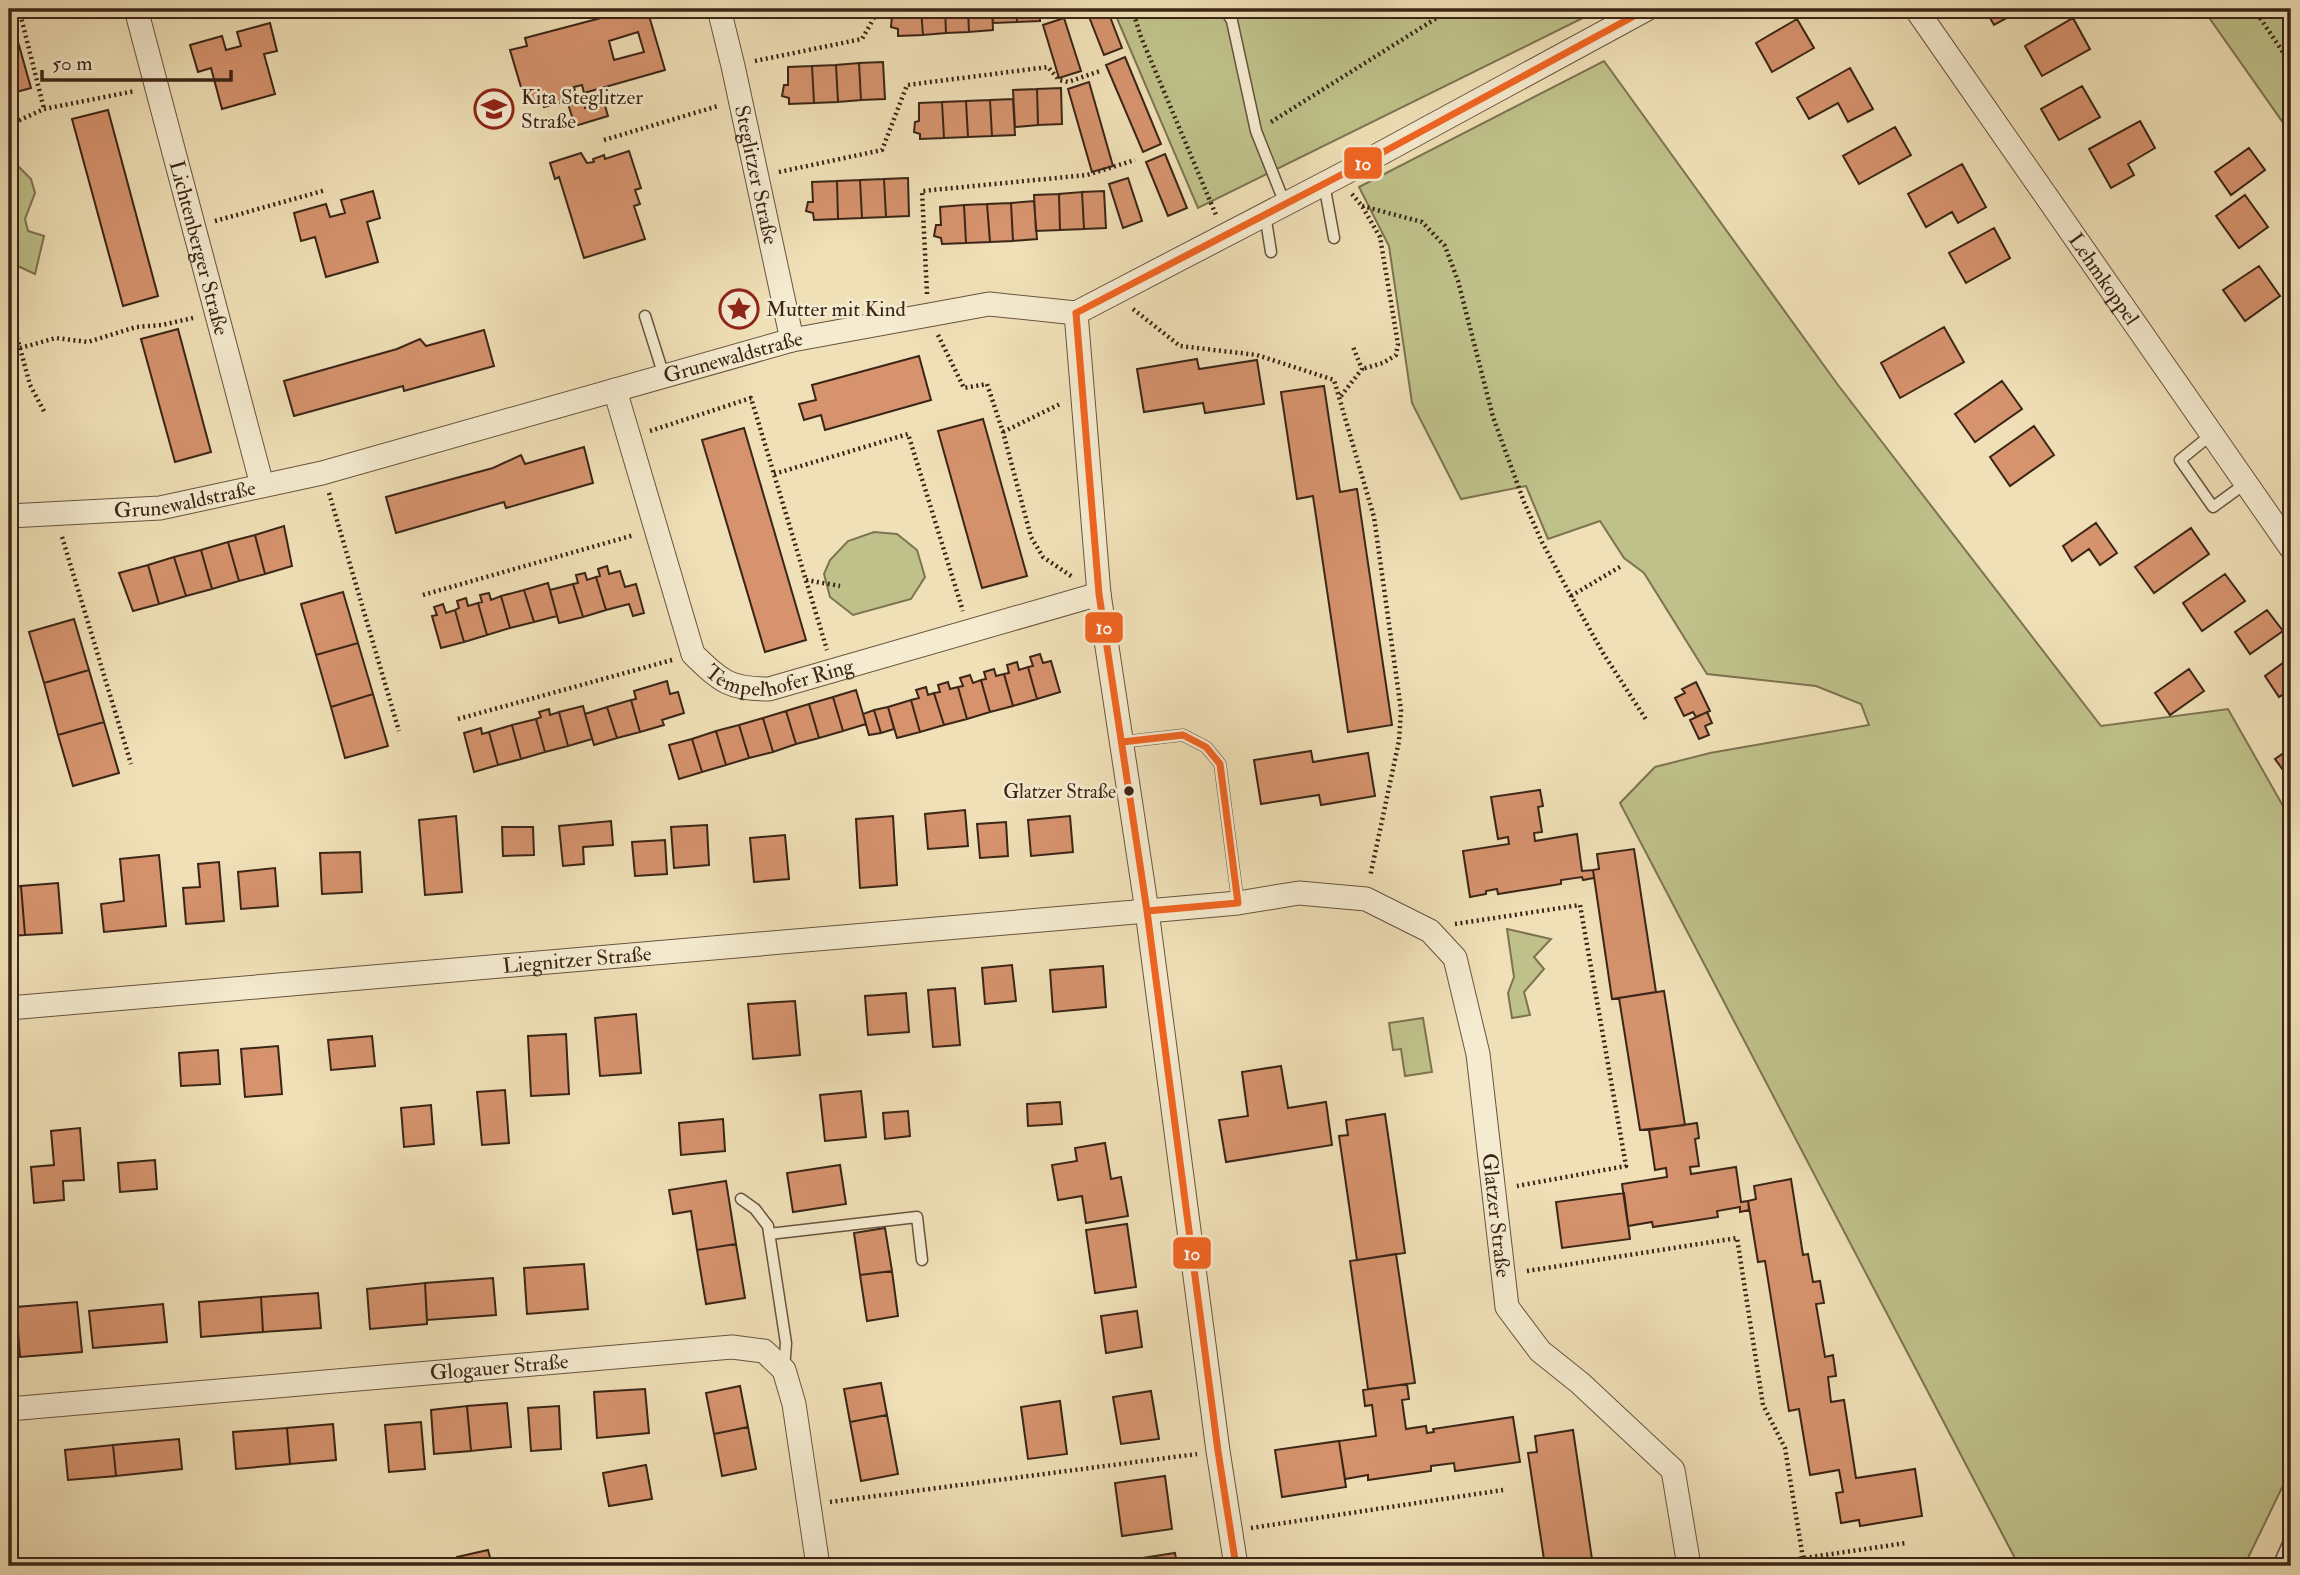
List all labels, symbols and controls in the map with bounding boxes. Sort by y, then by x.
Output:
scale bar [42,38,231,82]
text: 50 m [52,50,93,77]
place label: Kita Steglitzer Straße [521,84,643,135]
school or university icon: Kita Steglitzer Straße [473,88,515,130]
street label: Steglitzer Straße [728,103,784,247]
line badge: 10 [1343,146,1383,180]
text: 10 [1355,152,1371,176]
street label: Lichtenberger Straße [163,158,235,338]
street label: Lehmkoppel [2062,228,2145,331]
place icon: Mutter mit Kind [718,288,760,330]
place label: Mutter mit Kind [766,296,906,323]
street label: Grunewaldstraße [660,325,805,390]
street label: Grunewaldstraße [113,475,259,524]
line badge: 10 [1084,611,1124,644]
text: 10 [1096,616,1112,640]
street label: Tempelhofer Ring [705,649,859,675]
text: Tempelhofer Ring [699,652,857,703]
place label: Glatzer Straße [1003,780,1116,804]
marker: Glatzer Straße [1122,784,1136,798]
street label: Liegnitzer Straße [501,940,653,980]
street label: Glatzer Straße [1475,1152,1517,1279]
line badge: 10 [1172,1236,1212,1270]
text: 10 [1184,1242,1200,1266]
street label: Glogauer Straße [429,1348,570,1387]

